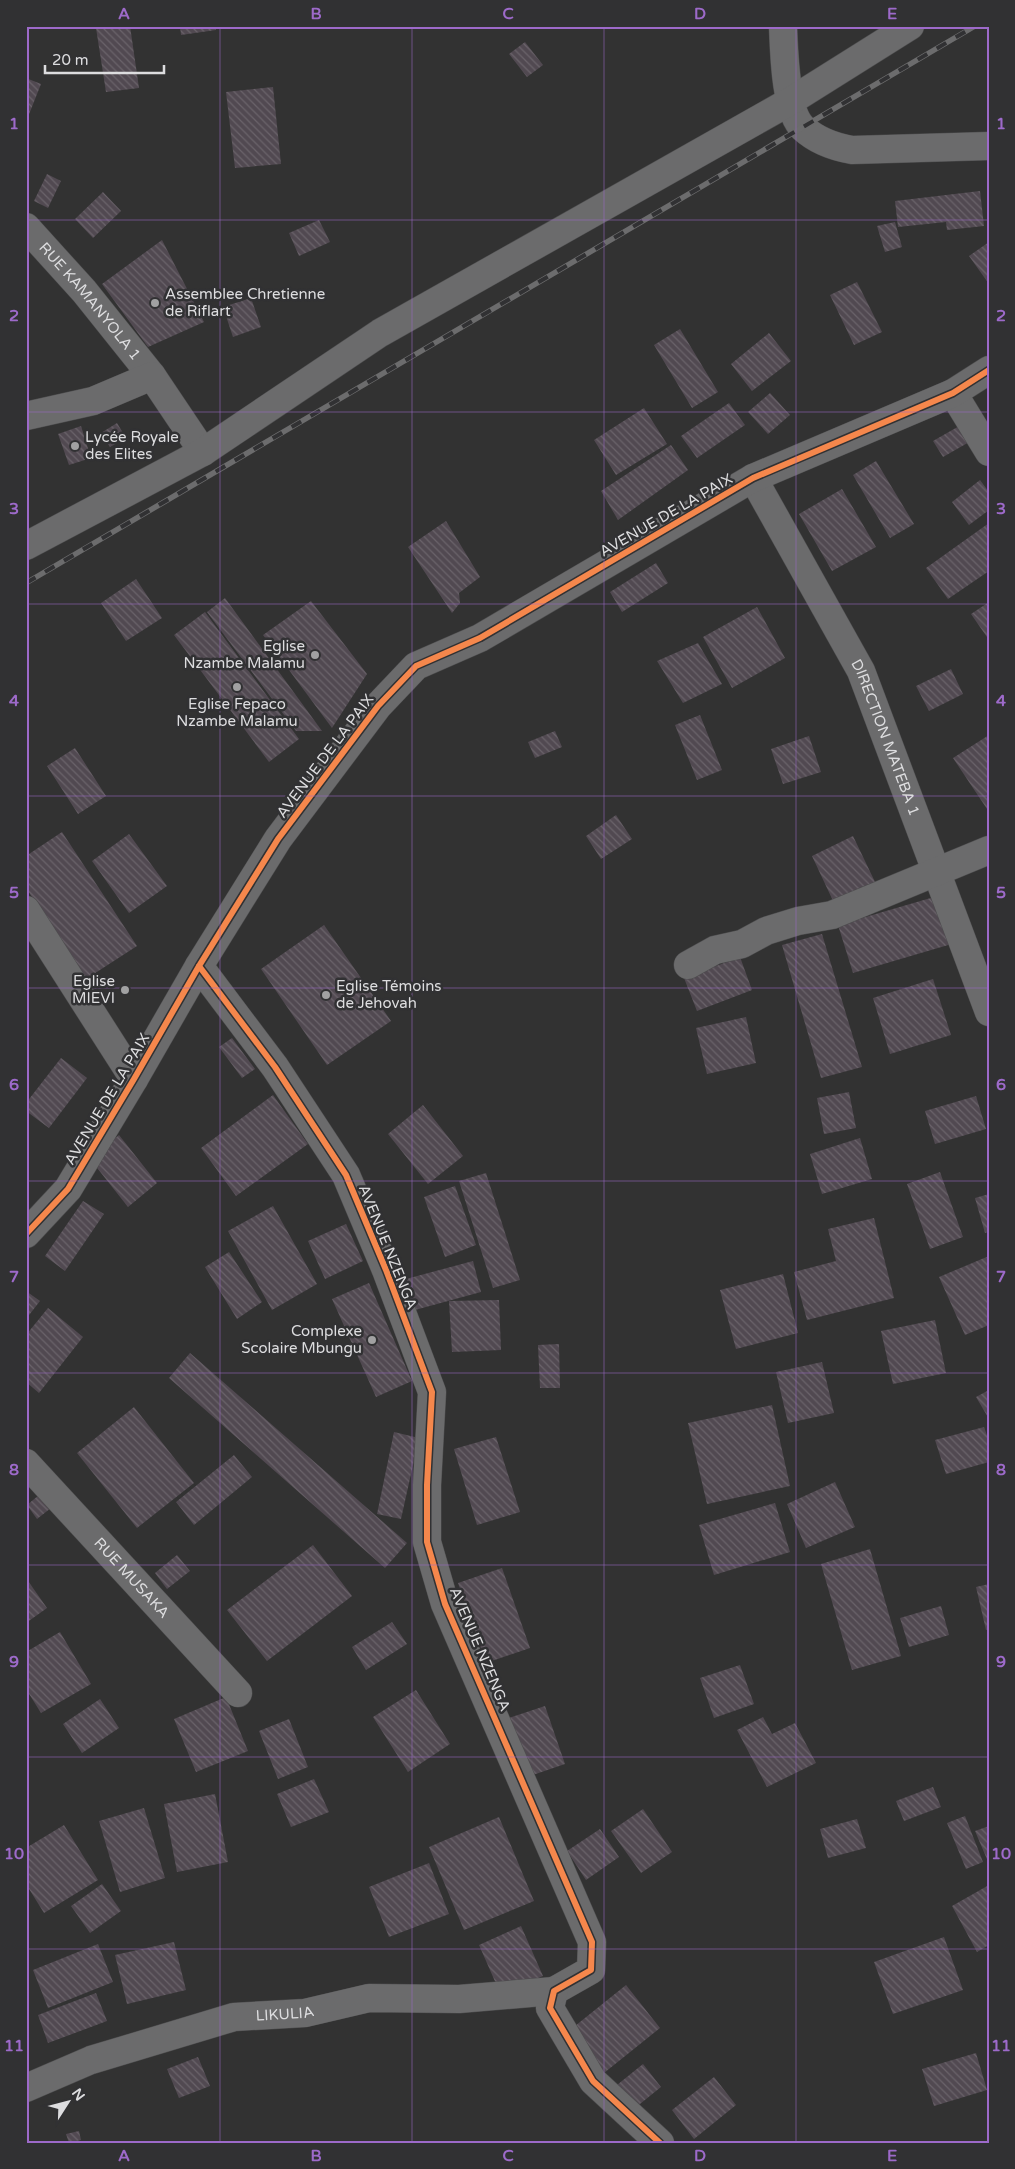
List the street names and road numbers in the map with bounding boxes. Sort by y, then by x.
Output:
street label: RUE KAMANYOLA 1 [35,239,145,364]
street label: AVENUE DE LA PAIX [596,470,736,560]
street label: DIRECTION MATEBA 1 [847,656,924,818]
street label: AVENUE DE LA PAIX [273,690,377,822]
street label: AVENUE DE LA PAIX [61,1030,153,1168]
street label: AVENUE NZENGA [355,1182,421,1312]
street label: RUE MUSAKA [90,1534,173,1622]
street label: AVENUE NZENGA [446,1584,514,1714]
street label: LIKULIA [255,2002,316,2025]

